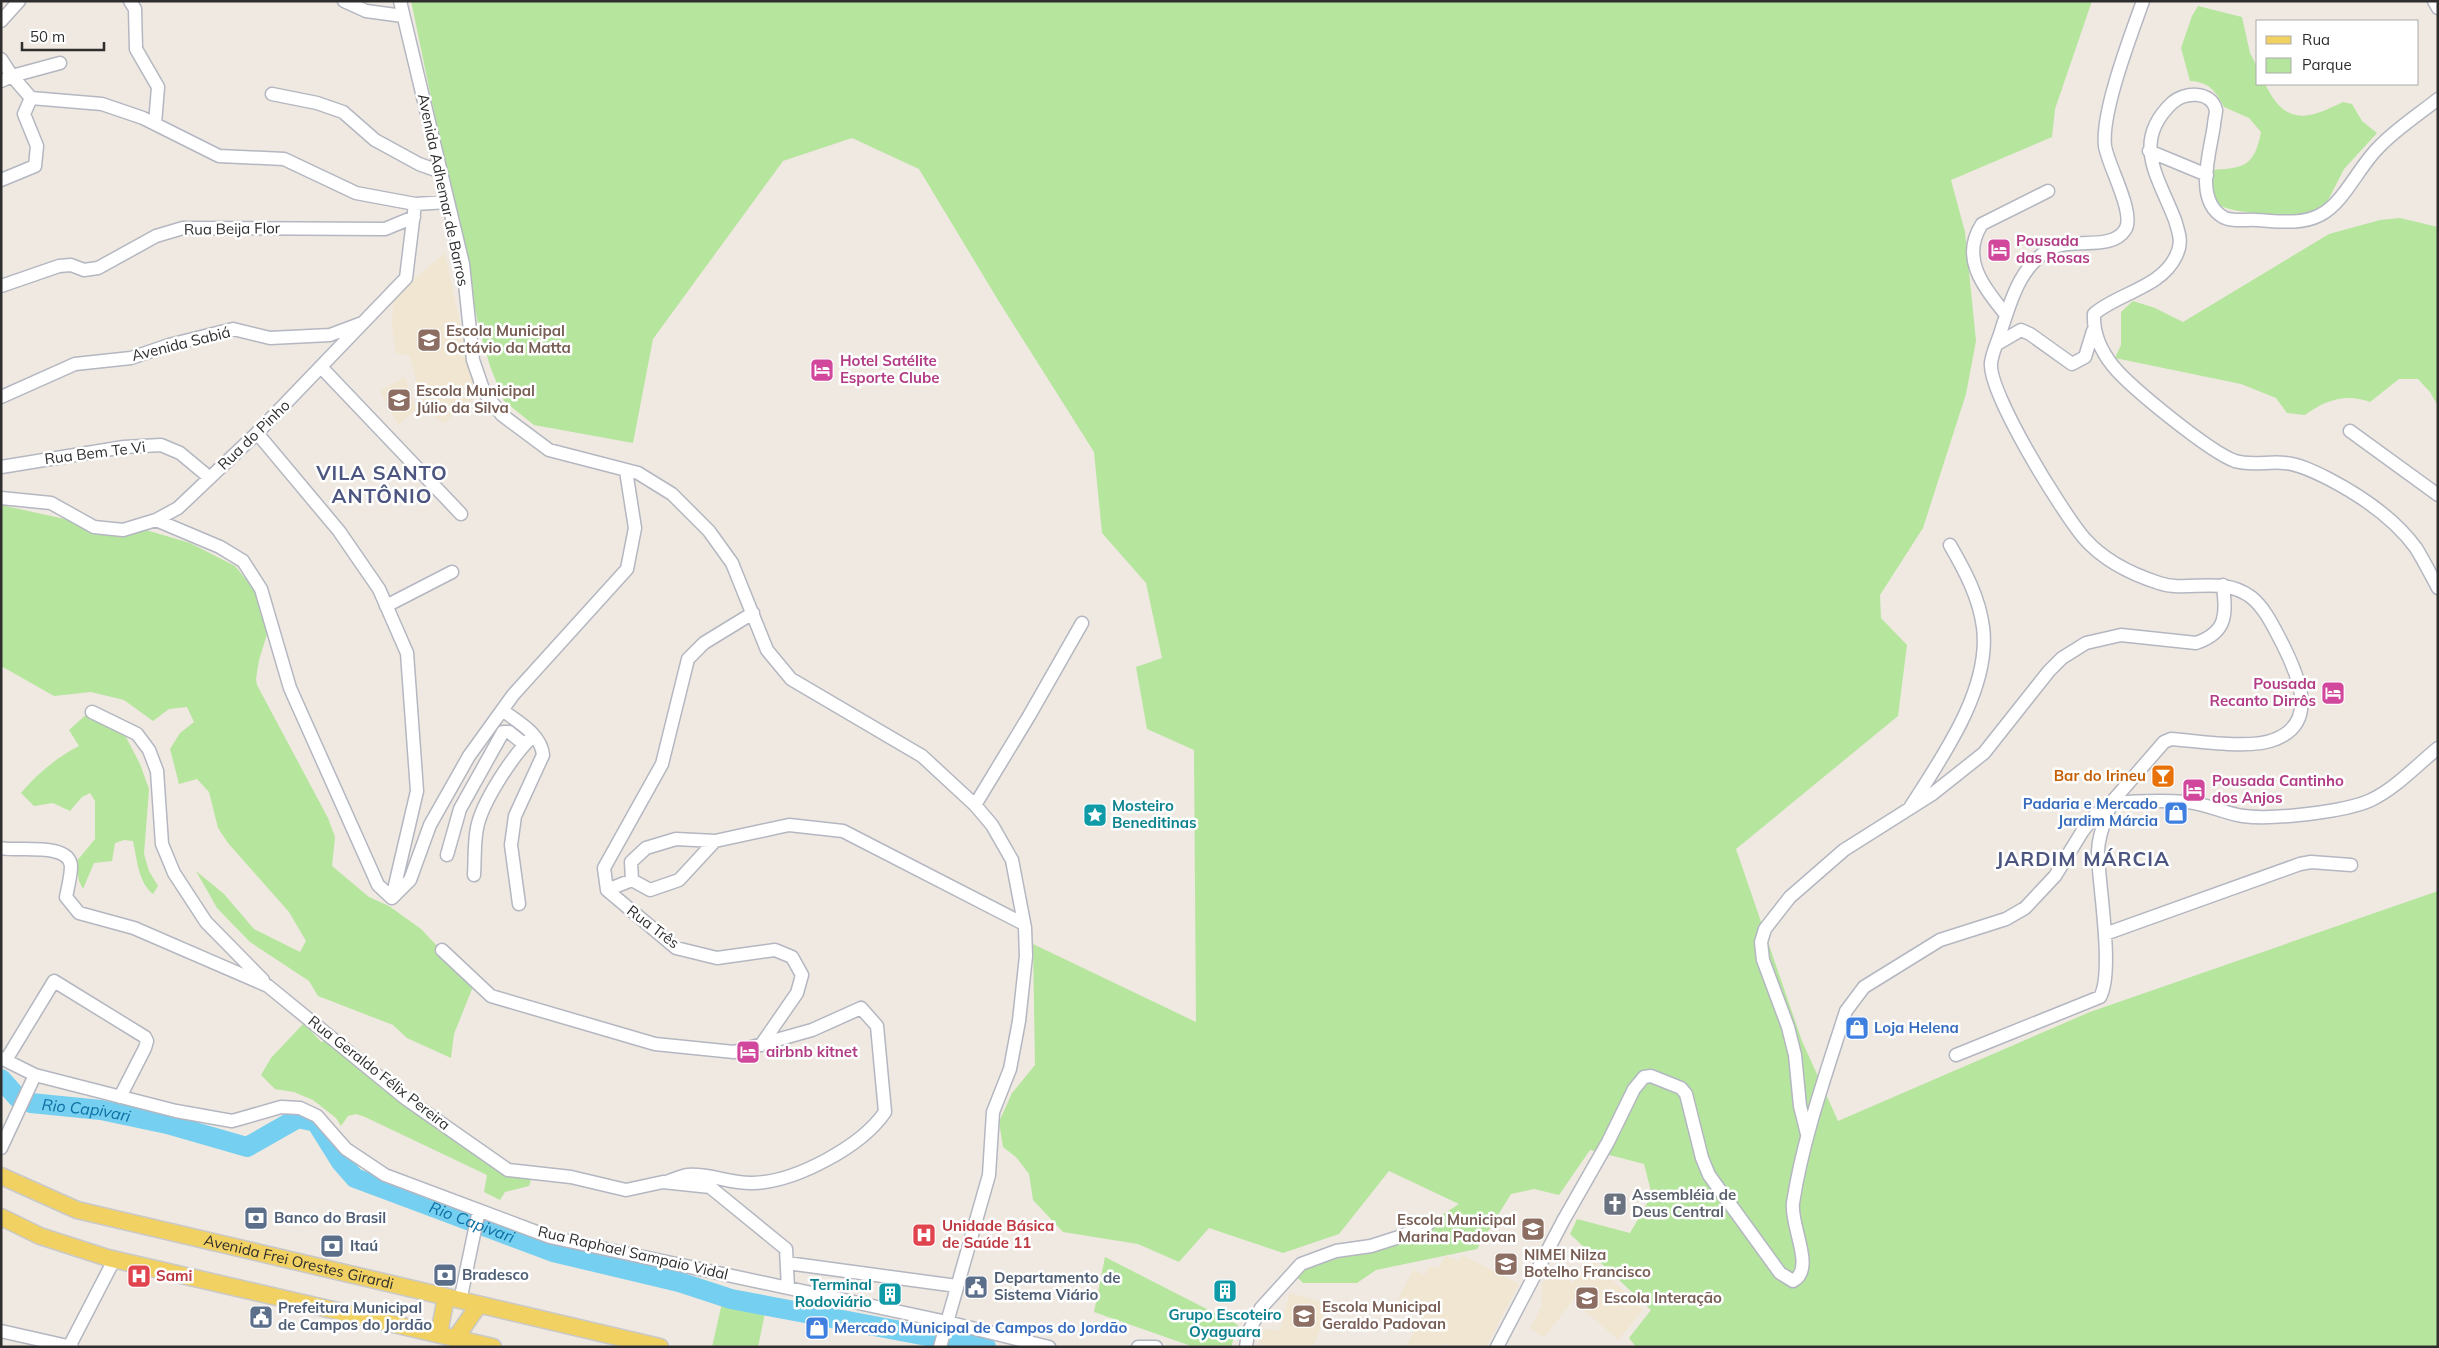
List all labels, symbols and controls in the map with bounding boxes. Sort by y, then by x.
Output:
scale bar [22,20,105,52]
legend [2256,20,2419,85]
text: 50 m [30,27,65,46]
text: Rua [2302,30,2330,49]
text: Parque [2302,55,2352,74]
street label: Avenida Adhemar de Barros [414,92,473,288]
street label: Rua Beija Flor [184,218,281,239]
place label: Pousada das Rosas [2016,231,2090,267]
hotel icon: Pousada das Rosas [1986,237,2012,263]
place label: Escola Municipal Octávio da Matta [446,321,571,357]
street label: Avenida Sabiá [130,322,232,365]
school or university icon: Escola Municipal Octávio da Matta [416,327,442,353]
place label: Hotel Satélite Esporte Clube [840,351,939,387]
hotel icon: Hotel Satélite Esporte Clube [809,357,835,383]
place label: Escola Municipal Júlio da Silva [416,381,535,417]
school or university icon: Escola Municipal Júlio da Silva [386,387,412,413]
street label: Rua do Pinho [214,396,294,474]
street label: Rua Bem Te Vi [43,437,146,468]
district label: VILA SANTO ANTÔNIO [315,460,448,508]
place label: Pousada Recanto Dirrôs [2210,674,2316,710]
hotel icon: Pousada Recanto Dirrôs [2320,680,2346,706]
bar icon: Bar do Irineu [2150,763,2176,789]
place label: Bar do Irineu [2054,766,2146,785]
place label: Pousada Cantinho dos Anjos [2212,771,2344,807]
hotel icon: Pousada Cantinho dos Anjos [2181,777,2207,803]
place label: Padaria e Mercado Jardim Márcia [2023,794,2158,830]
place label: Mosteiro Beneditinas [1112,796,1197,832]
shop icon: Padaria e Mercado Jardim Márcia [2163,800,2189,826]
place icon: Mosteiro Beneditinas [1082,802,1108,828]
district label: JARDIM MÁRCIA [1996,846,2170,871]
street label: Rua Três [623,901,683,952]
street label: Rua Geraldo Félix Pereira [305,1011,454,1134]
shop icon: Loja Helena [1844,1015,1870,1041]
place label: Loja Helena [1874,1018,1959,1037]
hotel icon: airbnb kitnet [735,1039,761,1065]
place label: airbnb kitnet [766,1042,858,1061]
water label: Rio Capivari [41,1094,133,1126]
place label: Assembléia de Deus Central [1632,1185,1736,1221]
church icon: Assembléia de Deus Central [1602,1191,1628,1217]
water label: Rio Capivari [427,1197,518,1247]
bank icon: Banco do Brasil [243,1205,269,1231]
place label: Banco do Brasil [274,1208,386,1227]
place label: Escola Municipal Marina Padovan [1397,1210,1516,1246]
place label: Unidade Básica de Saúde 11 [942,1216,1054,1252]
school or university icon: Escola Municipal Marina Padovan [1520,1216,1546,1242]
street label: Rua Raphael Sampaio Vidal [536,1221,730,1284]
hospital icon: Unidade Básica de Saúde 11 [911,1222,937,1248]
street label: Avenida Frei Orestes Girardi [202,1230,396,1293]
bank icon: Itaú [319,1233,345,1259]
place label: Itaú [350,1236,378,1255]
place label: NIMEI Nilza Botelho Francisco [1524,1245,1651,1281]
school or university icon: NIMEI Nilza Botelho Francisco [1493,1251,1519,1277]
bank icon: Bradesco [432,1262,458,1288]
hospital icon: Sami [126,1263,152,1289]
place label: Bradesco [462,1265,529,1284]
place label: Sami [156,1266,192,1285]
place label: Departamento de Sistema Viário [994,1268,1120,1304]
public building icon: Departamento de Sistema Viário [963,1274,989,1300]
place label: Terminal Rodoviário [795,1275,872,1311]
building icon: Grupo Escoteiro Oyaguara [1212,1278,1238,1304]
building icon: Terminal Rodoviário [877,1281,903,1307]
school or university icon: Escola Interação [1574,1285,1600,1311]
place label: Escola Interação [1604,1288,1722,1307]
place label: Escola Municipal Geraldo Padovan [1322,1297,1446,1333]
place label: Prefeitura Municipal de Campos do Jordão [278,1298,432,1334]
school or university icon: Escola Municipal Geraldo Padovan [1291,1303,1317,1329]
public building icon: Prefeitura Municipal de Campos do Jordão [248,1304,274,1330]
place label: Grupo Escoteiro Oyaguara [1168,1305,1282,1341]
shop icon: Mercado Municipal de Campos do Jordão [804,1315,830,1341]
place label: Mercado Municipal de Campos do Jordão [834,1318,1127,1337]

